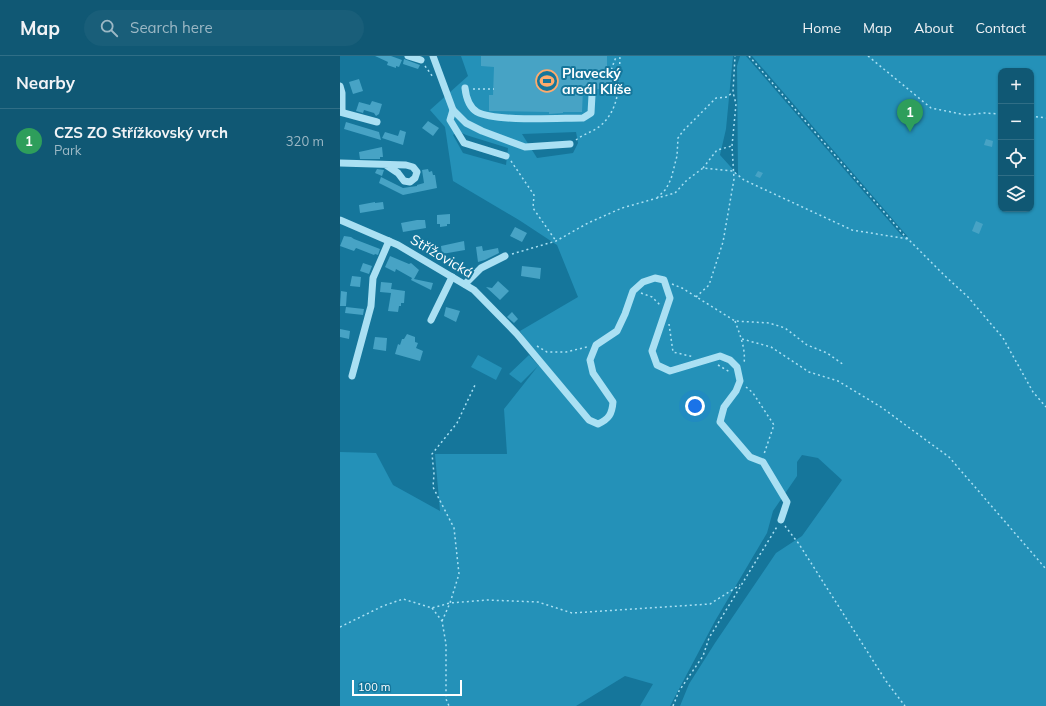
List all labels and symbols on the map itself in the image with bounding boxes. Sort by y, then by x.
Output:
place label: Plavecký areál Klíše [562,64,632,98]
sports icon: Plavecký areál Klíše [534,68,560,94]
pin: 1 [897,99,923,132]
street label: Střížovická [407,230,477,282]
your location [685,396,705,416]
scale bar [352,678,462,697]

